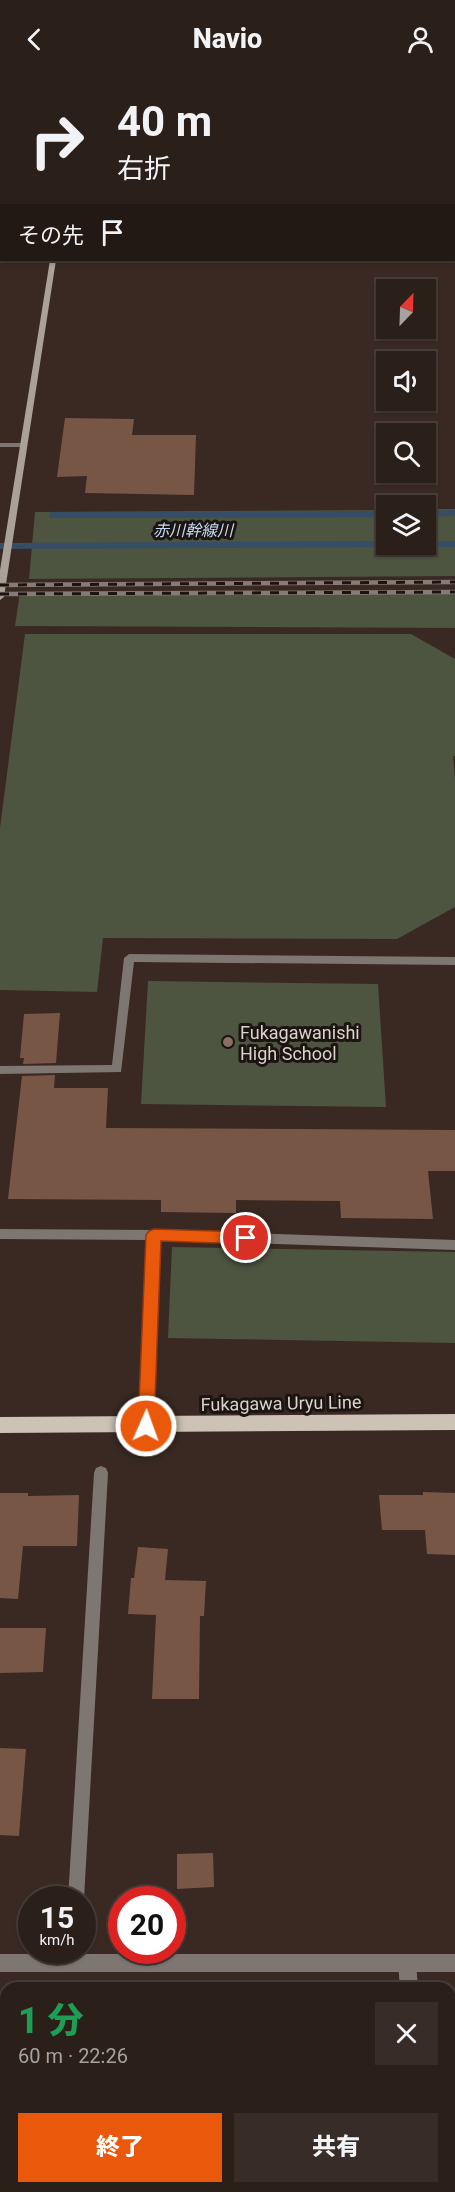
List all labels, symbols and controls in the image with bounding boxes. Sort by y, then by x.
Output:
icon: back [18,23,51,56]
text: Navio [193,23,262,55]
icon: person [404,23,437,56]
text: 40 m [117,97,212,146]
icon: right [18,102,96,180]
text: 右折 [117,153,171,185]
icon: arrive [96,216,129,249]
text: その先 [18,223,84,248]
north arrow [376,279,436,339]
map controls [376,279,436,555]
button: sound [376,351,436,411]
button: search [376,423,436,483]
button: layers [376,495,436,555]
water label: 赤川幹線川 [153,521,235,540]
place label: Fukagawanishi High School [240,1022,360,1064]
marker: Fukagawanishi High School [221,1035,235,1049]
pin [220,1212,271,1263]
icon: arrive [229,1221,262,1254]
street label: Fukagawa Uryu Line [200,1391,362,1415]
position arrow [114,1394,178,1458]
speed limit sign: 20 [108,1886,186,1964]
text: 15 [40,1900,74,1935]
text: km/h [39,1931,75,1949]
text: 1 分 [18,2000,84,2042]
button: close [375,2002,438,2065]
text: 60 m · 22:26 [18,2044,128,2068]
button: 終了 [18,2113,222,2182]
button: 共有 [234,2113,438,2182]

